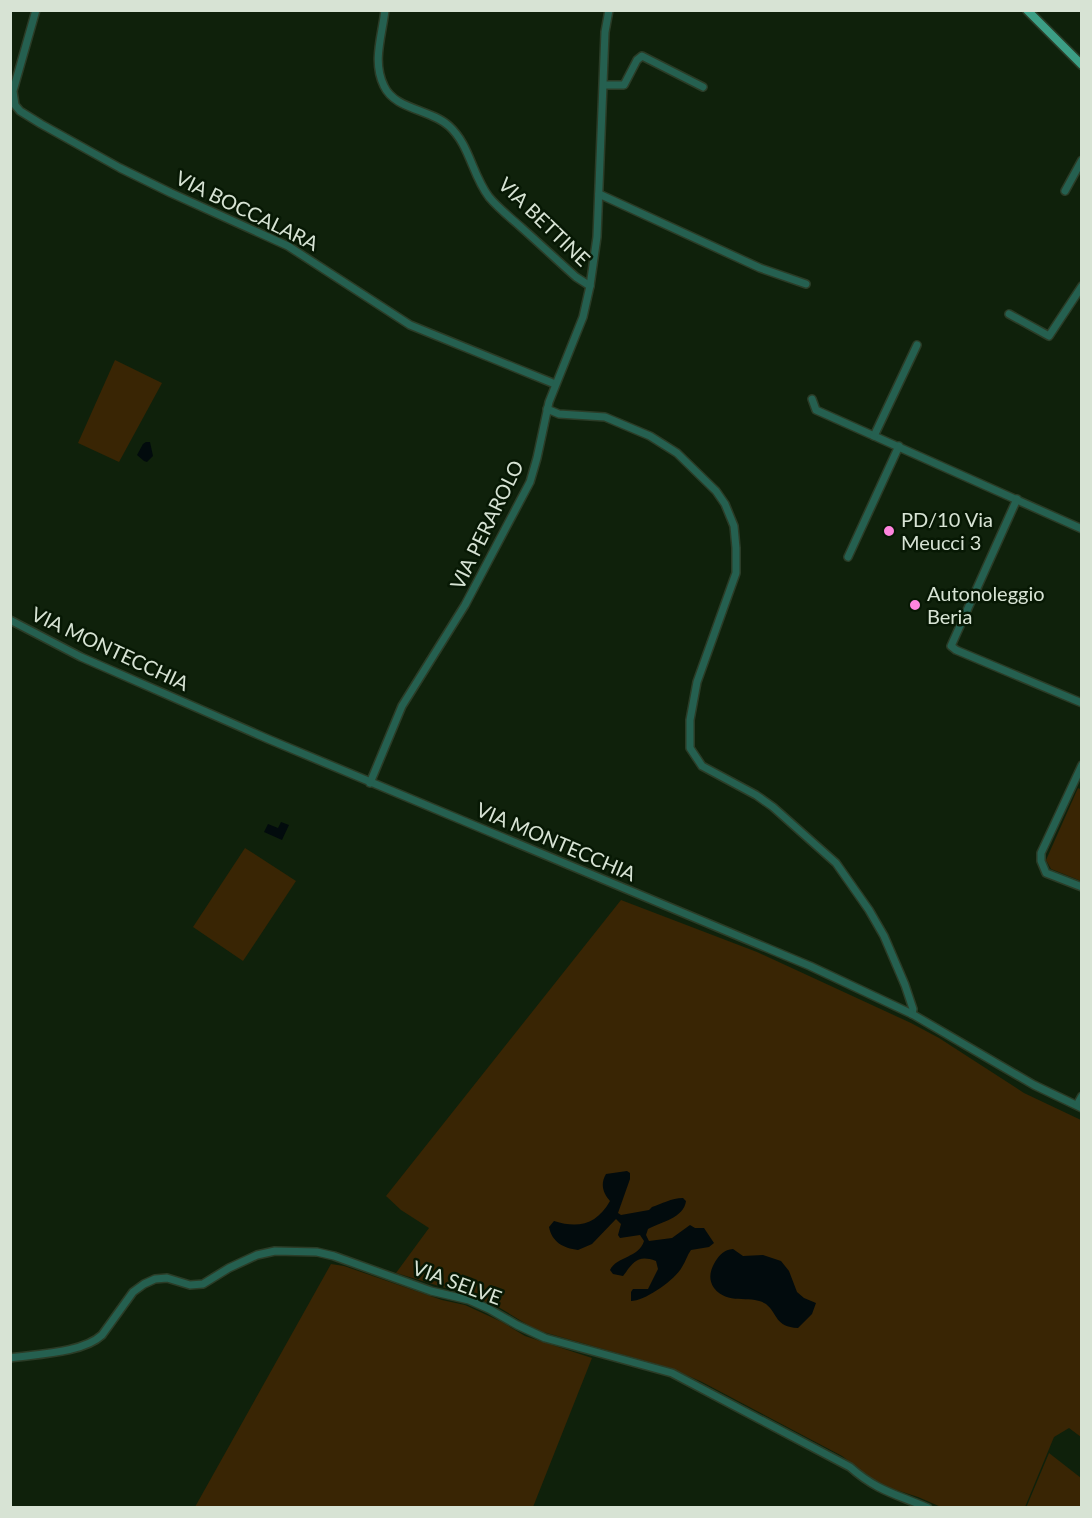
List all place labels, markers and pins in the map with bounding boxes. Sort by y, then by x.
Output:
place label: PD/10 Via Meucci 3 [901,507,993,554]
marker: PD/10 Via Meucci 3 [882,524,896,538]
place label: Autonoleggio Beria [927,581,1045,628]
marker: Autonoleggio Beria [908,598,922,612]

